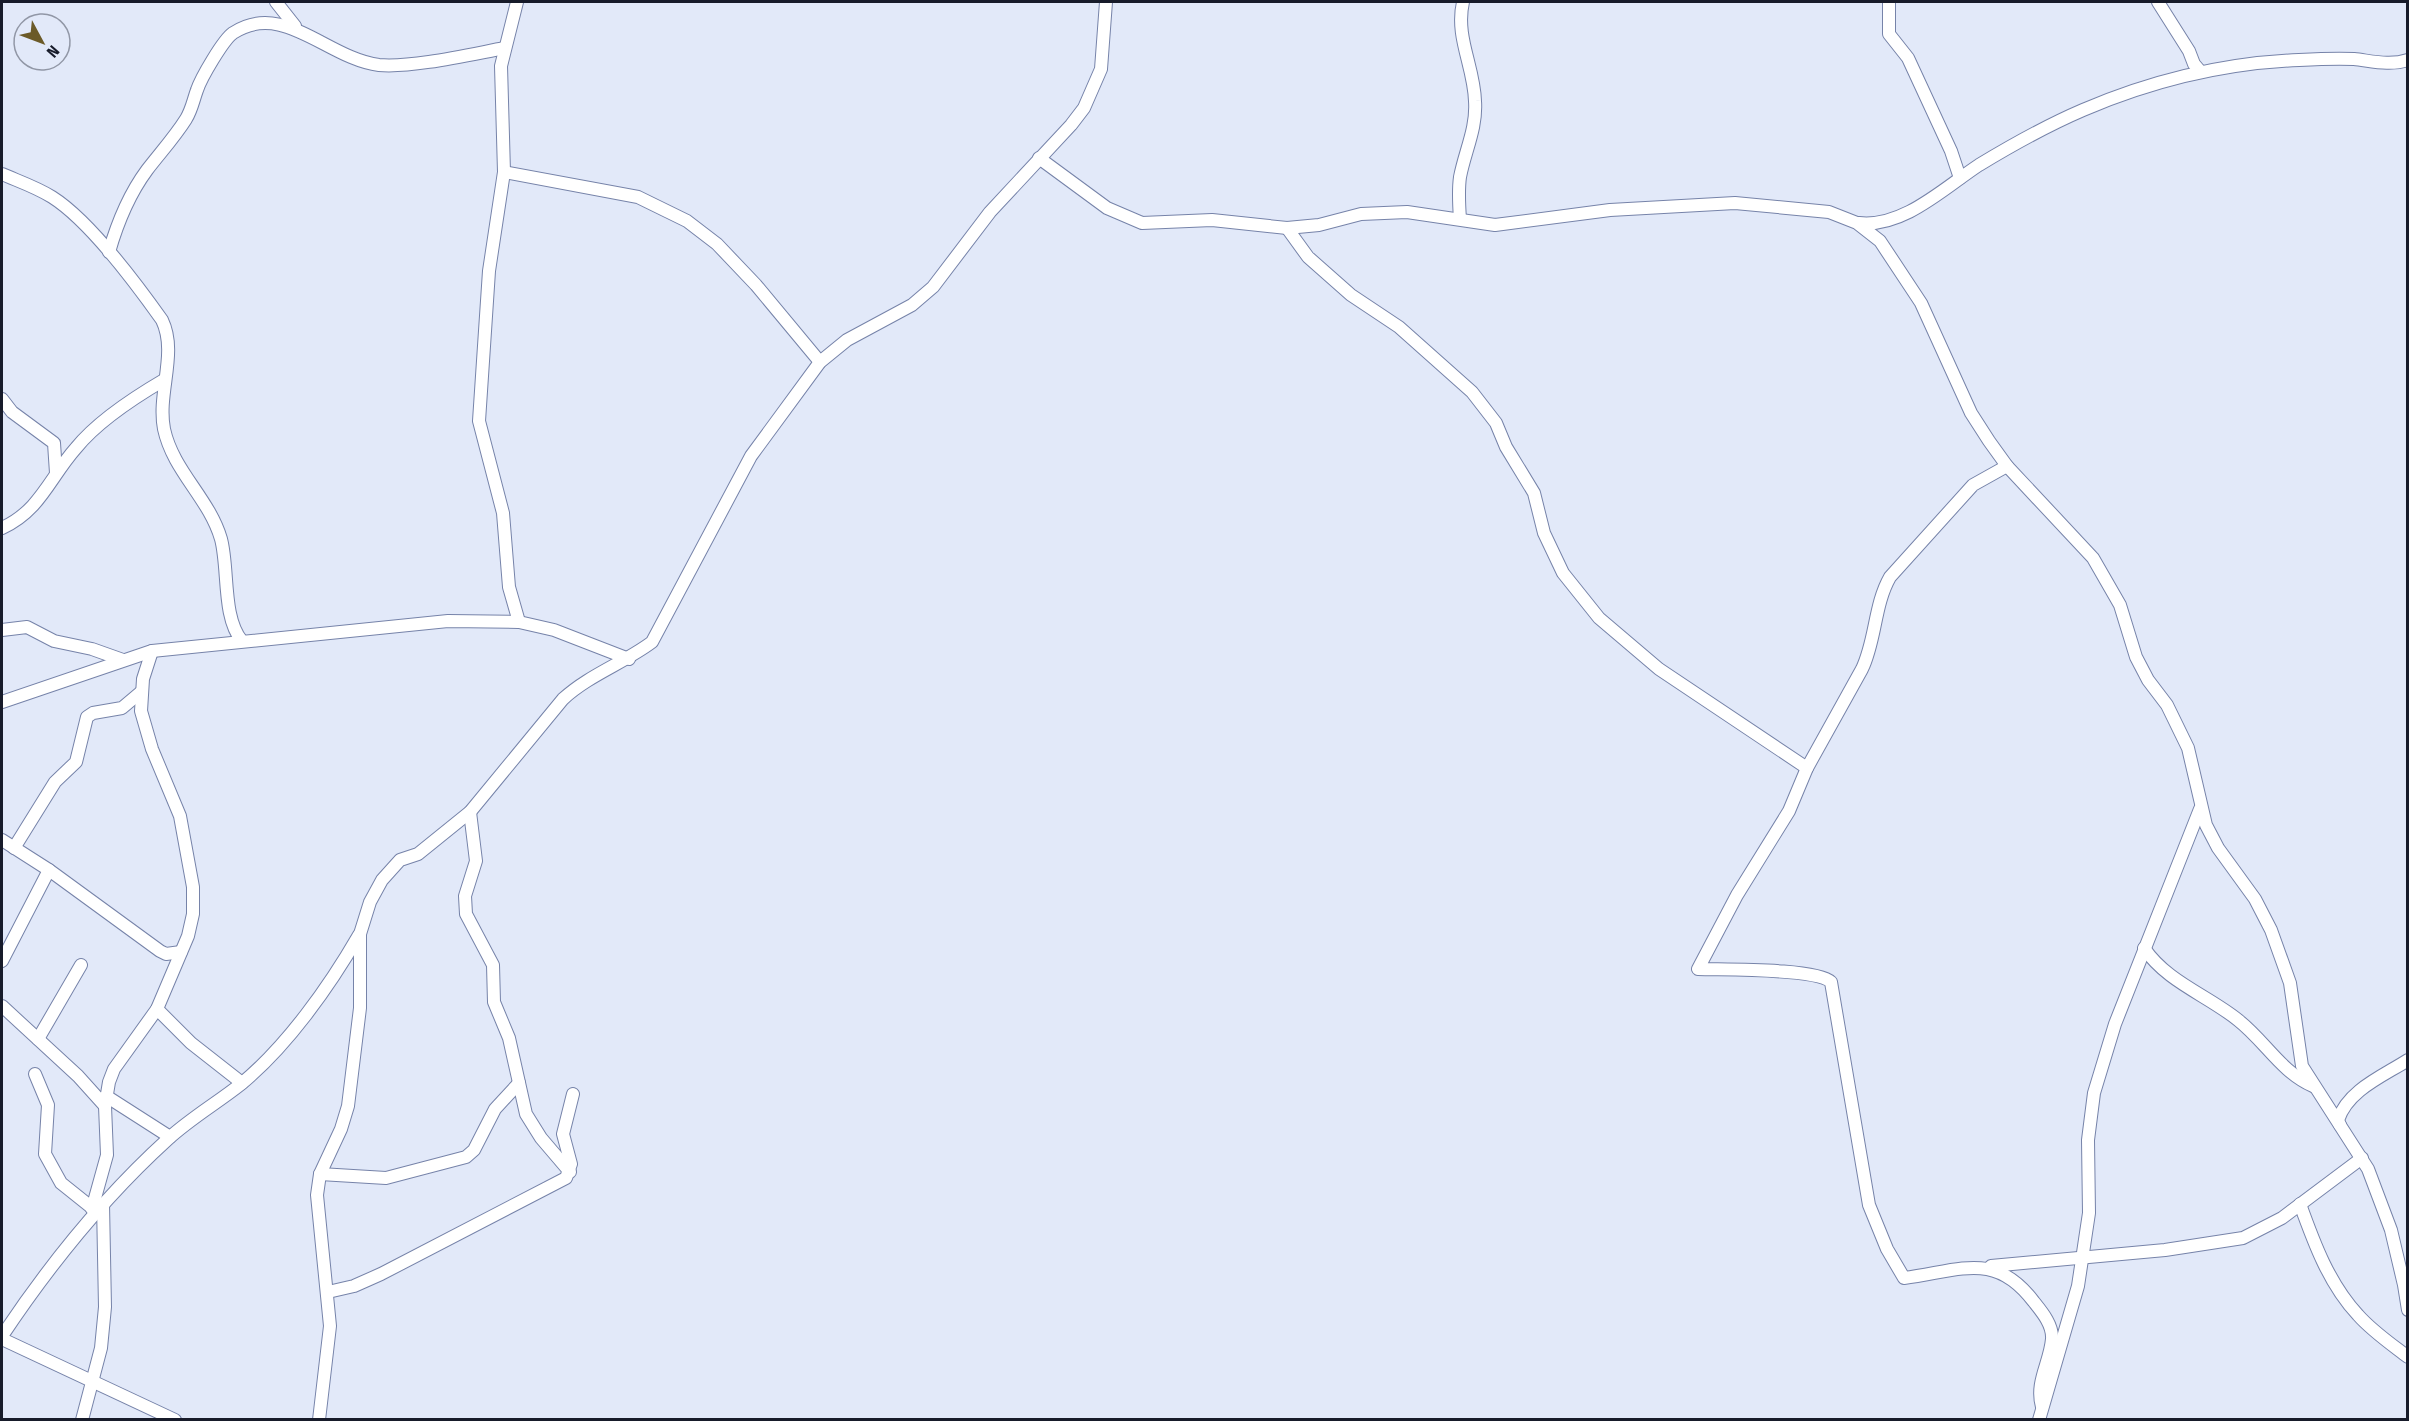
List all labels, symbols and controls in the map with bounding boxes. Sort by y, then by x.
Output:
north arrow [12,12,72,72]
text: N [43,42,63,61]

